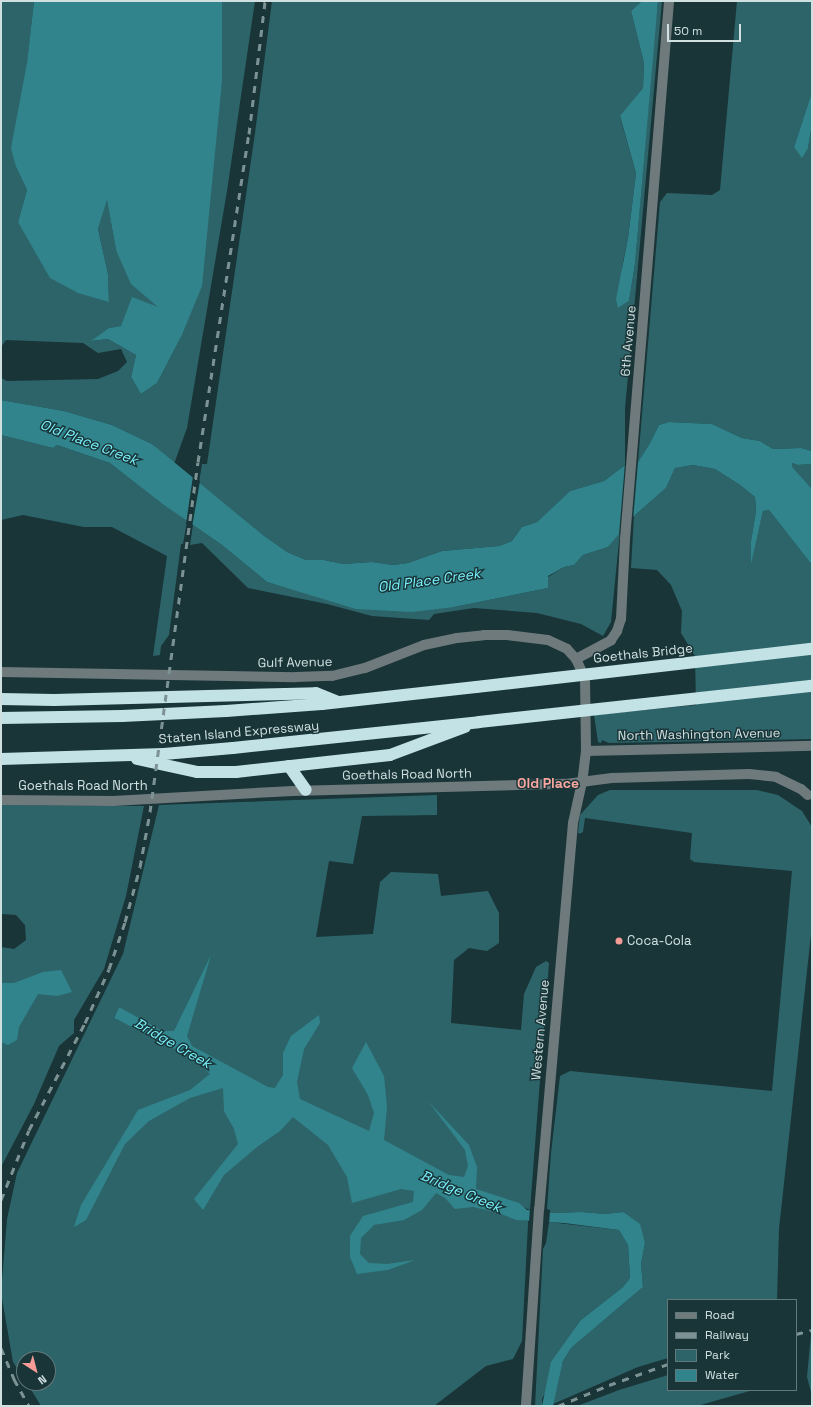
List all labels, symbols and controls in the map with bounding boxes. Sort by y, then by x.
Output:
scale bar [669,16,743,42]
text: 50 m [674,23,702,39]
street label: 6th Avenue [618,305,640,377]
water label: Old Place Creek [38,416,140,468]
water label: Old Place Creek [377,564,481,596]
street label: Goethals Bridge [592,641,694,667]
street label: Gulf Avenue [258,655,332,671]
street label: Staten Island Expressway [158,718,320,748]
street label: North Washington Avenue [617,726,781,744]
street label: Goethals Road North [342,766,472,784]
district label: Old Place [517,775,579,791]
street label: Goethals Road North [18,778,148,794]
place label: Coca-Cola [627,933,691,949]
marker: Coca-Cola [614,936,624,946]
street label: Western Avenue [529,979,553,1081]
water label: Bridge Creek [132,1014,214,1072]
water label: Bridge Creek [418,1166,504,1216]
legend [667,1299,797,1391]
text: Road [705,1307,734,1323]
text: Railway [705,1327,749,1343]
text: Park [705,1347,730,1363]
north arrow [16,1351,56,1391]
text: Water [705,1367,739,1383]
text: N [35,1372,50,1388]

